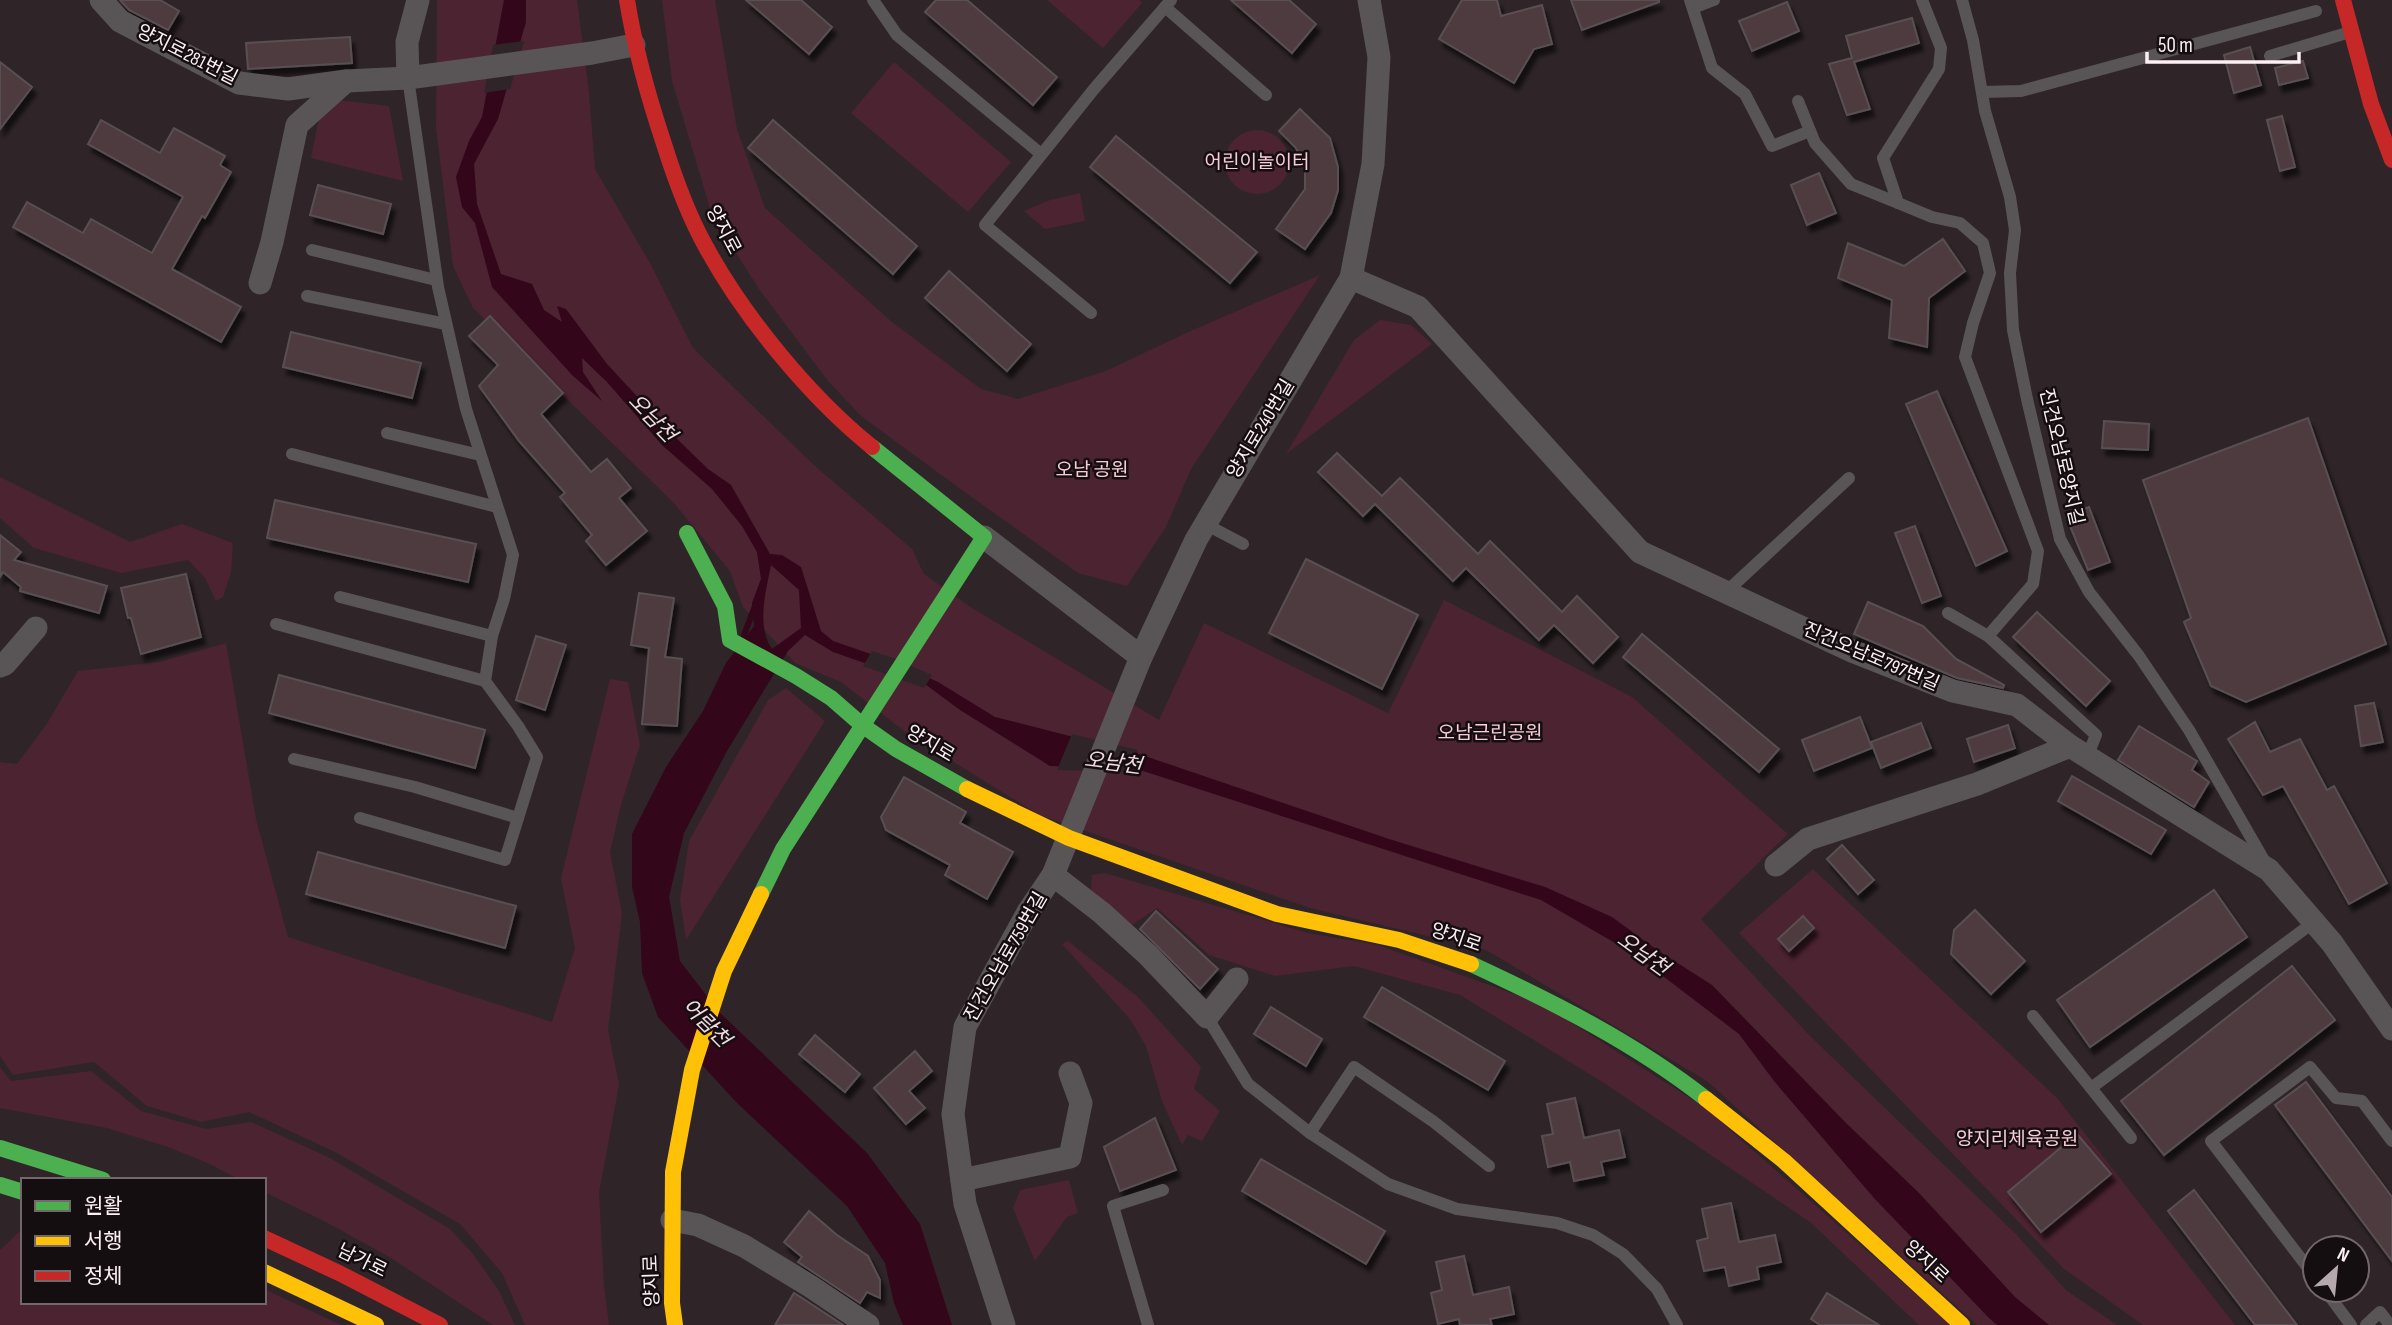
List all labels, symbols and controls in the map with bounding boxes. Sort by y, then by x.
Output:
street label: 양지로281번길 [133,20,241,90]
scale bar [2147,21,2299,65]
text: 50 m [2158,33,2193,58]
park label: 어린이놀이터 [1205,151,1309,174]
street label: 양지로 [701,201,745,259]
street label: 양지로240번길 [1222,375,1300,483]
street label: 진건오남로양지길 [2034,386,2088,528]
water label: 오남천 [623,388,683,449]
park label: 오남 공원 [1056,459,1128,482]
street label: 진건오남로797번길 [1799,618,1943,696]
street label: 양지로 [902,721,958,767]
park label: 오남근린공원 [1438,722,1542,745]
water label: 오남천 [1083,747,1146,779]
street label: 진건오남로759번길 [960,888,1052,1026]
street label: 양지로 [1427,919,1485,957]
water label: 오남천 [1612,927,1676,983]
water label: 어람천 [677,994,737,1054]
park label: 양지리체육공원 [1956,1128,2078,1151]
legend [21,1178,266,1304]
text: 원활 [84,1194,123,1219]
text: 서행 [84,1229,123,1254]
north arrow [2301,1234,2371,1304]
street label: 양지로 [1899,1236,1953,1288]
street label: 남가로 [333,1239,391,1283]
text: N [2333,1243,2353,1268]
street label: 양지로 [640,1254,664,1308]
text: 정체 [84,1264,123,1289]

